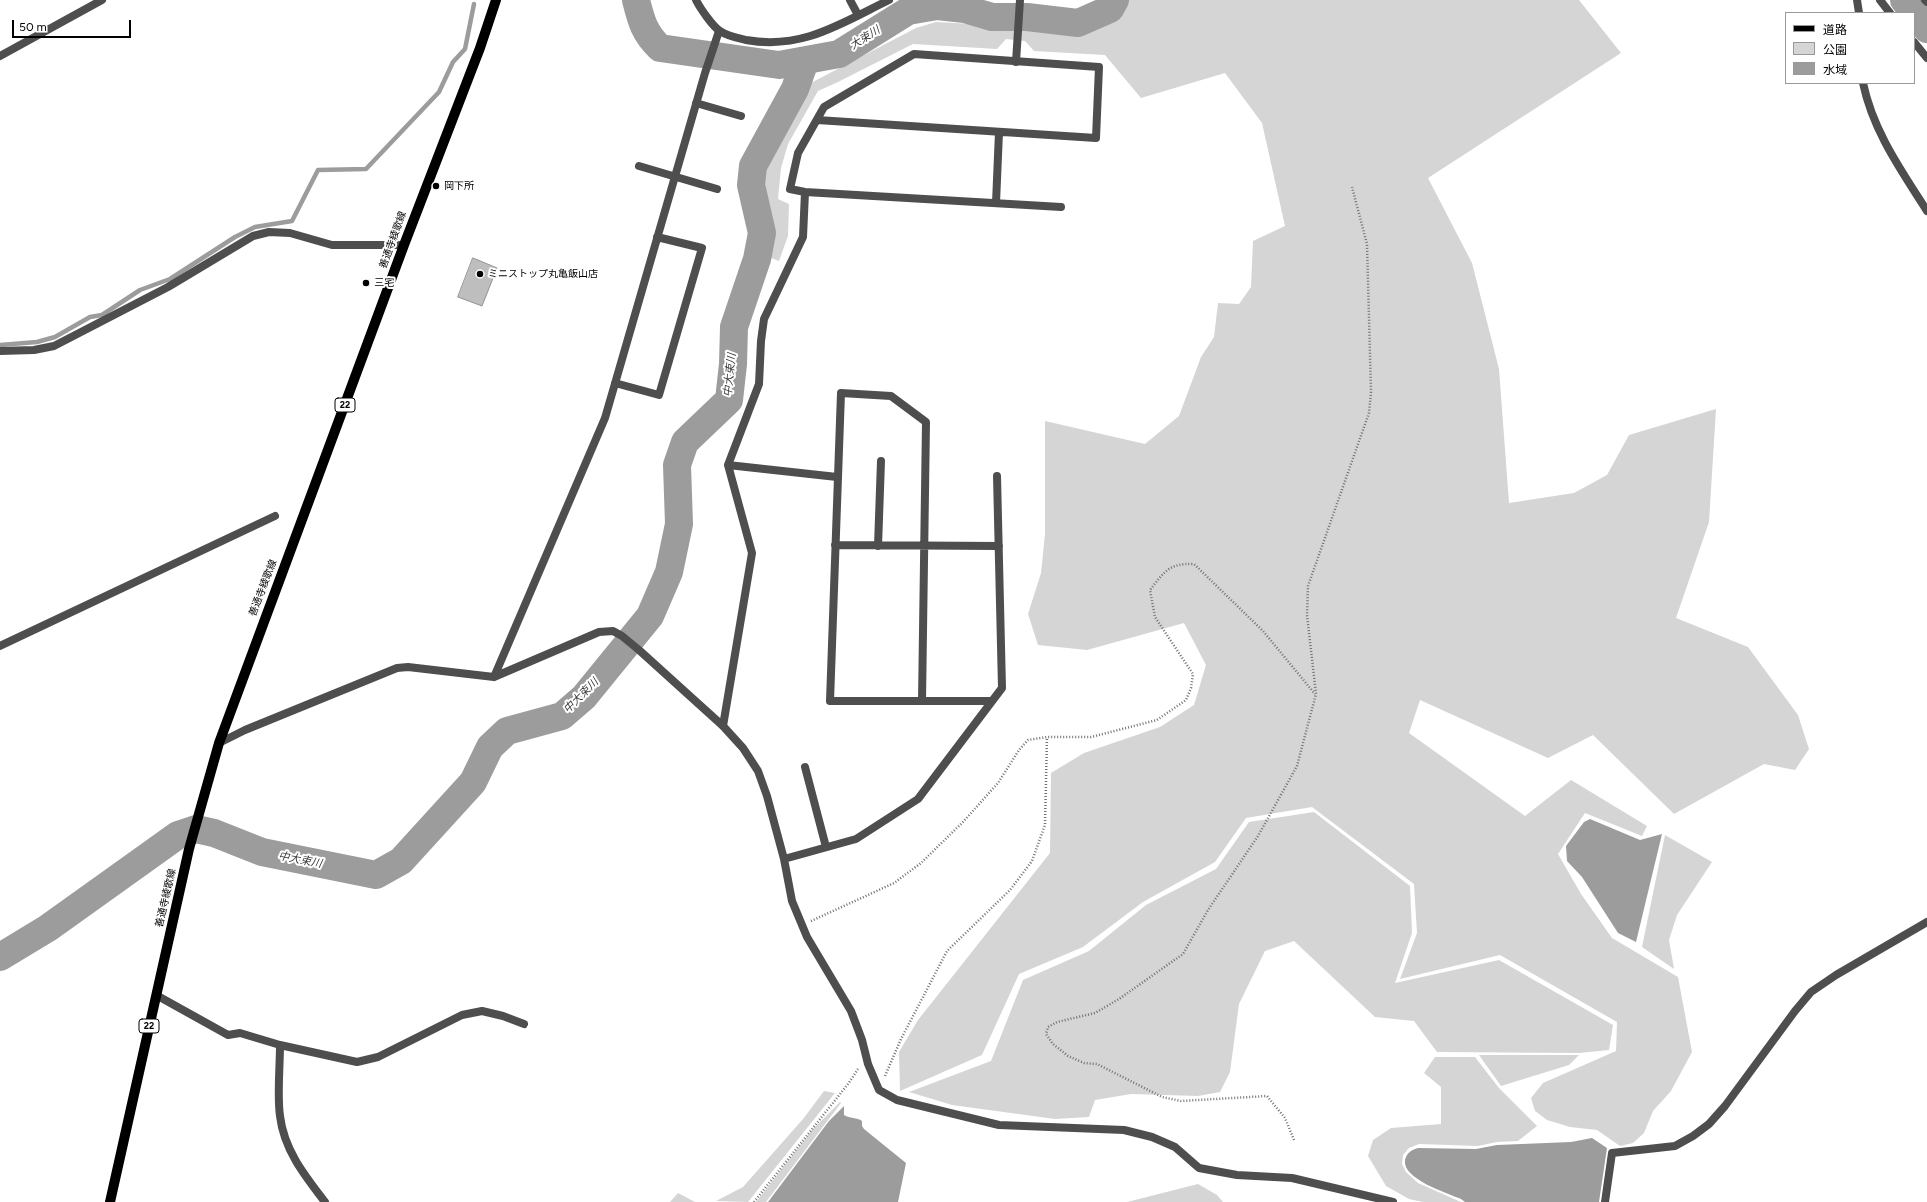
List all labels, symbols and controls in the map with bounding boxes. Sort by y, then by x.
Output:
scale bar [14,12,133,38]
legend [1785,12,1915,84]
text: 50 m [19,20,47,34]
text: 道路 [1823,23,1847,37]
water label: 大束川 [848,24,882,52]
text: 公園 [1823,43,1847,57]
text: 水域 [1823,63,1847,77]
place label: 岡下所 [444,180,474,192]
marker: 岡下所 [431,181,441,191]
street label: 善通寺綾歌線 [377,210,409,270]
place label: ミニストップ丸亀飯山店 [488,268,598,280]
marker: ミニストップ丸亀飯山店 [475,269,485,279]
place label: 三宅 [374,277,394,289]
marker: 三宅 [361,278,371,288]
water label: 中大束川 [721,352,739,398]
road number: 22 [335,398,355,412]
street label: 善通寺綾歌線 [247,558,279,618]
water label: 中大束川 [561,676,601,716]
water label: 中大束川 [277,849,323,871]
street label: 善通寺綾歌線 [153,867,179,929]
road number: 22 [139,1019,159,1033]

